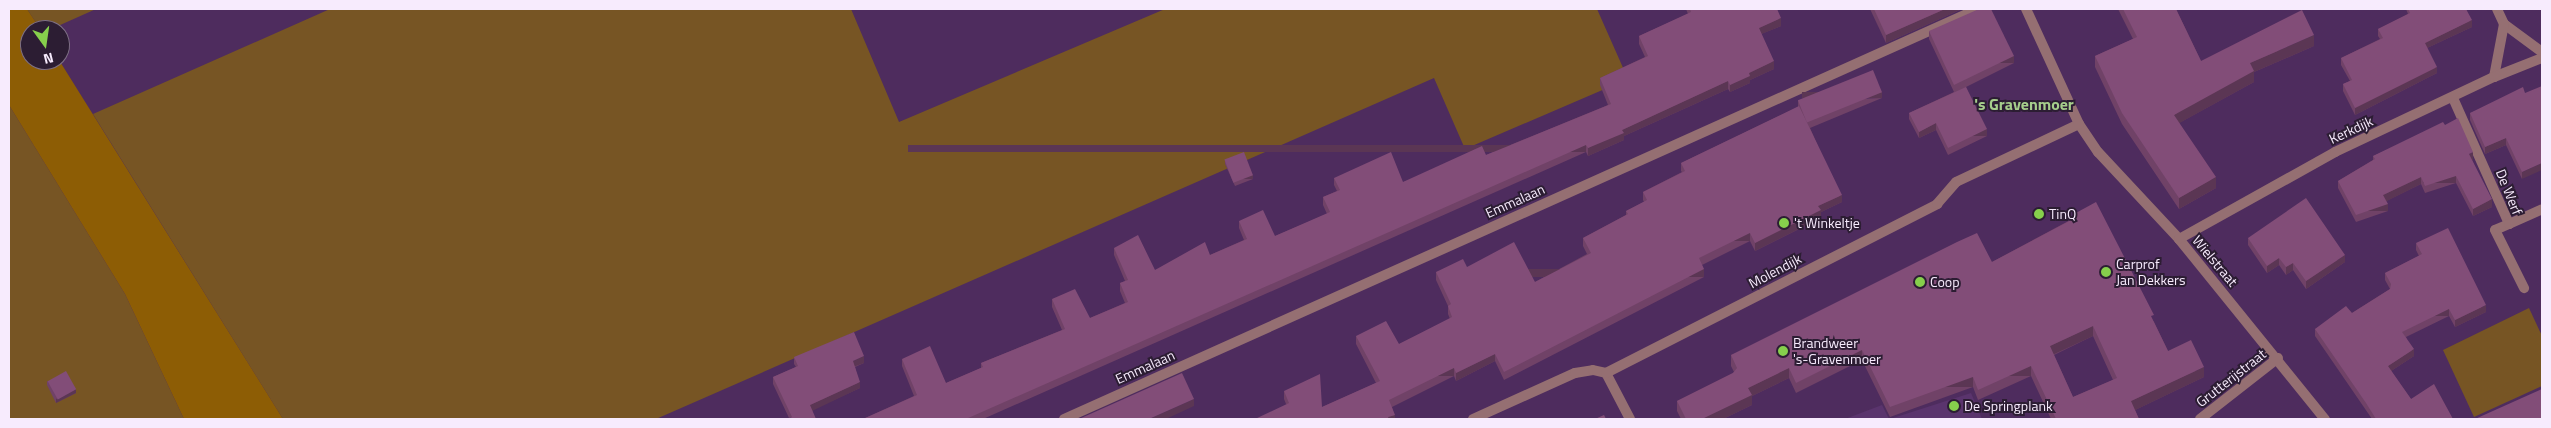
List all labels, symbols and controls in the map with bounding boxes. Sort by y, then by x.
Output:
north arrow [20,20,70,70]
text: N [41,48,56,70]
district label: 's Gravenmoer [1974,94,2074,114]
street label: Kerkdijk [2326,113,2376,147]
street label: De Werf [2492,167,2526,217]
street label: Emmalaan [1483,181,1547,221]
place label: TinQ [2049,206,2076,222]
marker: TinQ [2033,208,2045,220]
place label: 't Winkeltje [1794,215,1860,231]
marker: 't Winkeltje [1778,217,1790,229]
street label: Wielstraat [2189,232,2241,290]
street label: Molendijk [1746,250,1804,292]
place label: Carprof Jan Dekkers [2116,256,2185,288]
marker: Carprof Jan Dekkers [2100,266,2112,278]
place label: Coop [1930,274,1960,290]
marker: Coop [1914,276,1926,288]
place label: Brandweer 's-Gravenmoer [1793,335,1881,368]
marker: Brandweer 's-Gravenmoer [1777,345,1789,357]
street label: Grutterijstraat [2193,346,2269,410]
street label: Emmalaan [1113,347,1177,387]
place label: De Springplank [1964,398,2053,414]
marker: De Springplank [1948,400,1960,412]

